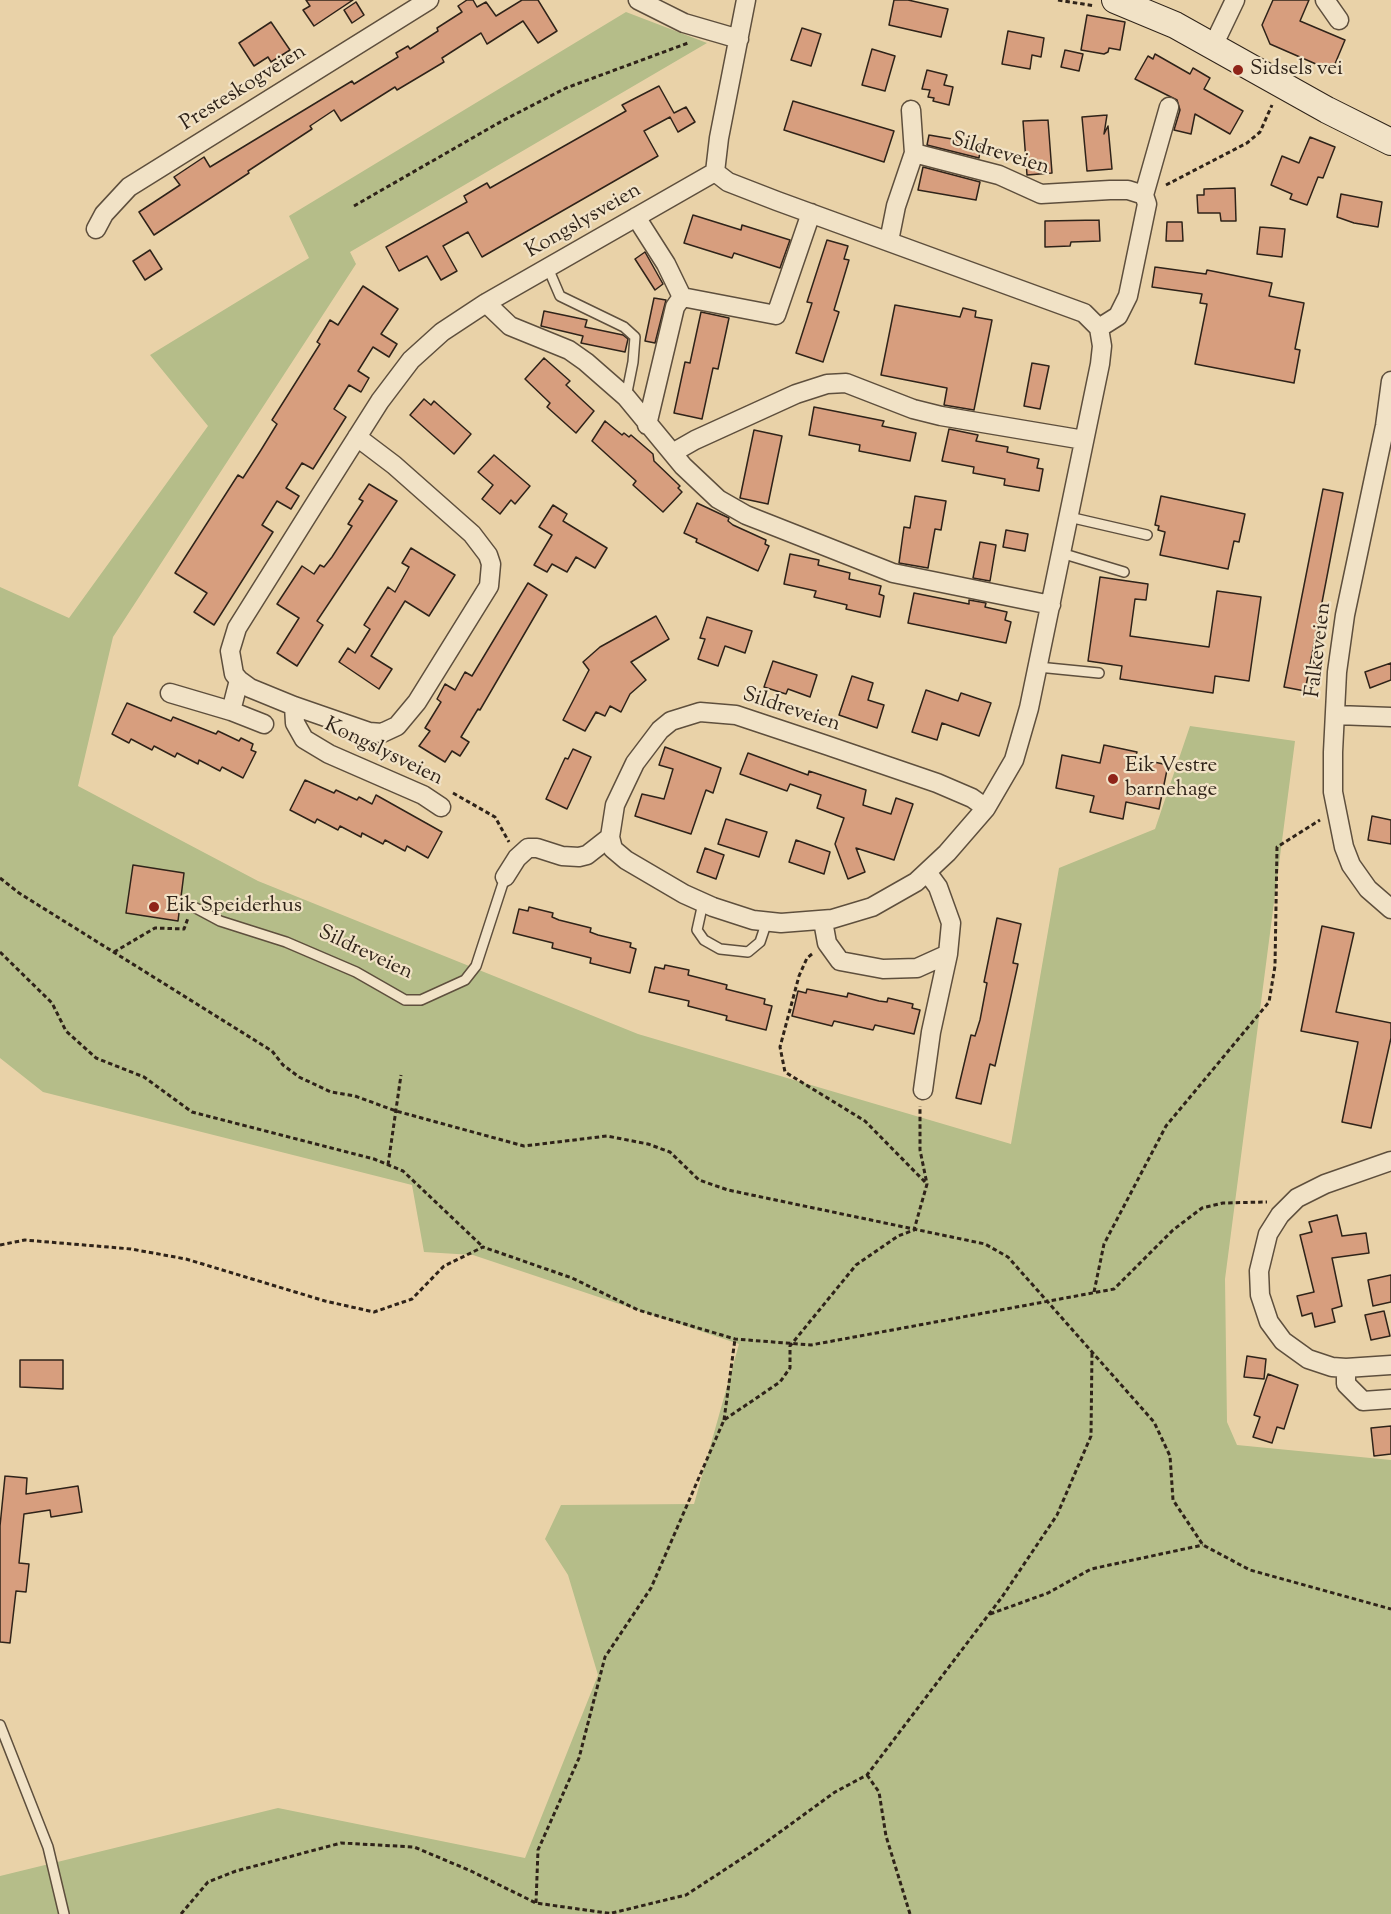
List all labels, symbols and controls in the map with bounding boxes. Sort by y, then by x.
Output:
street label: Presteskogveien [176,40,312,138]
place label: Sidsels vei [1250,57,1343,83]
marker: Sidsels vei [1231,63,1245,77]
street label: Sildreveien [948,128,1052,182]
street label: Kongslysveien [522,179,646,265]
street label: Falkeveien [1302,601,1338,699]
street label: Sildreveien [739,683,843,739]
street label: Kongslysveien [319,713,447,793]
place label: Eik Vestre barnehage [1125,754,1217,804]
marker: Eik Vestre barnehage [1106,772,1120,786]
place label: Eik Speiderhus [166,894,302,920]
marker: Eik Speiderhus [147,900,161,914]
street label: Sildreveien [314,921,416,987]

